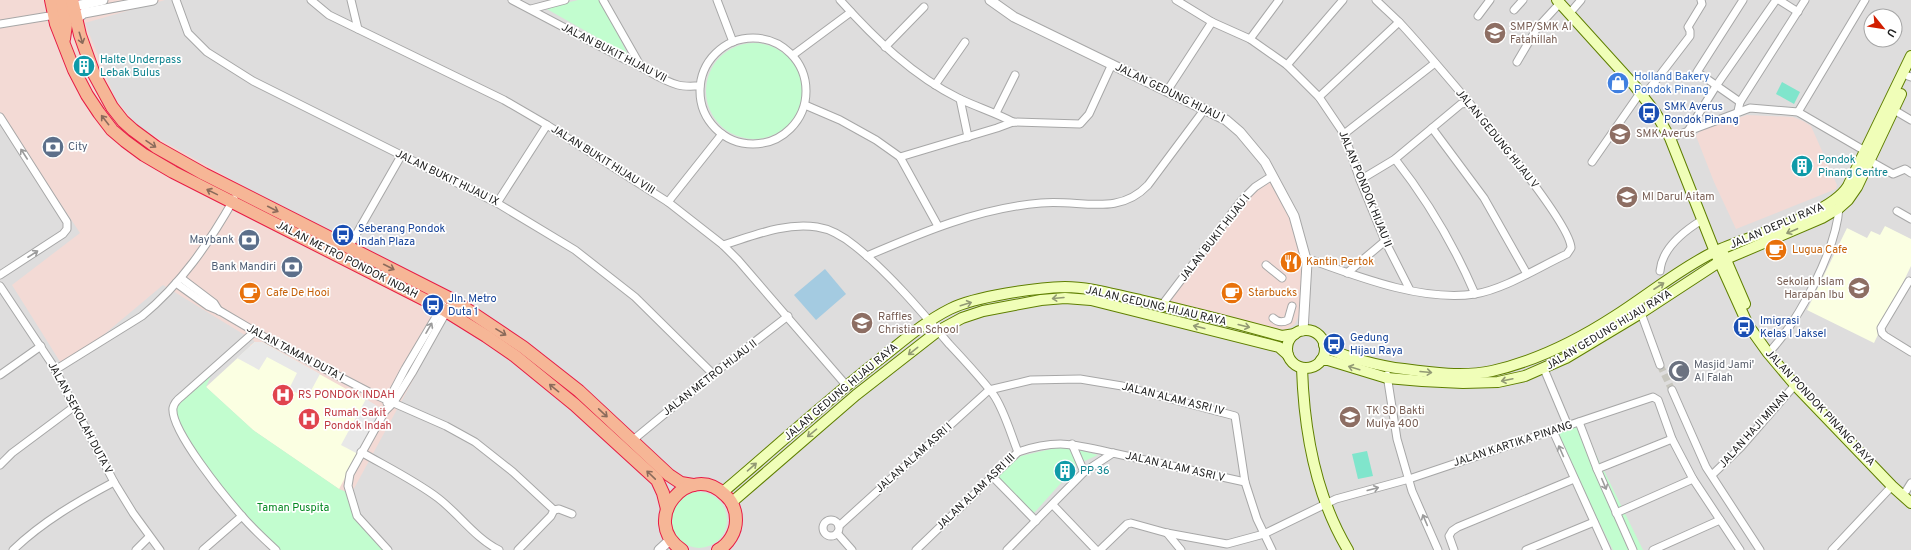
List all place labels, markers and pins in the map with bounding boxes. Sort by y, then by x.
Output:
school or university icon: SMP/SMK Al Fatahillah [1482,20,1508,46]
place label: SMP/SMK Al Fatahillah [1510,20,1572,47]
building icon: Halte Underpass Lebak Bulus [71,53,97,79]
place label: Halte Underpass Lebak Bulus [100,53,181,80]
shop icon: Holland Bakery Pondok Pinang [1605,70,1631,96]
place label: Holland Bakery Pondok Pinang [1634,70,1710,97]
bus stop icon: SMK Averus Pondok Pinang [1636,100,1662,126]
place label: SMK Averus Pondok Pinang [1664,100,1739,127]
school or university icon: SMK Averus [1607,121,1633,147]
place label: SMK Averus [1636,127,1695,141]
bank icon: City [40,134,66,160]
place label: City [68,140,88,154]
building icon: Pondok Pinang Centre [1789,153,1815,179]
place label: Pondok Pinang Centre [1818,153,1888,180]
school or university icon: MI Darul Aitam [1614,184,1640,210]
place label: MI Darul Aitam [1642,190,1715,204]
bus stop icon: Seberang Pondok Indah Plaza [330,222,356,248]
place label: Seberang Pondok Indah Plaza [358,222,446,249]
bank icon: Maybank [236,227,262,253]
place label: Maybank [190,233,234,247]
cafe icon: Lugua Cafe [1763,237,1789,263]
place label: Lugua Cafe [1792,243,1847,257]
restaurant icon: Kantin Pertok [1278,249,1304,275]
bank icon: Bank Mandiri [279,254,305,280]
place label: Kantin Pertok [1306,255,1374,269]
place label: Bank Mandiri [211,260,276,274]
place label: Sekolah Islam Harapan Ibu [1776,275,1844,302]
school or university icon: Sekolah Islam Harapan Ibu [1846,275,1872,301]
cafe icon: Cafe De Hooi [237,280,263,306]
cafe icon: Starbucks [1219,280,1245,306]
place label: Cafe De Hooi [266,286,330,300]
place label: Starbucks [1248,286,1297,300]
bus stop icon: Jln. Metro Duta 1 [420,292,446,318]
place label: Jln. Metro Duta 1 [448,292,497,319]
school or university icon: Raffles Christian School [849,310,875,336]
place label: Raffles Christian School [878,310,959,337]
bus stop icon: Imigrasi Kelas I Jaksel [1731,314,1757,340]
place label: Imigrasi Kelas I Jaksel [1760,314,1826,341]
bus stop icon: Gedung Hijau Raya [1321,331,1347,357]
place label: Gedung Hijau Raya [1350,331,1403,358]
mosque icon: Masjid Jami' Al Falah [1666,358,1692,384]
place label: Masjid Jami' Al Falah [1694,358,1754,385]
hospital icon: RS PONDOK INDAH [270,382,296,408]
place label: RS PONDOK INDAH [298,388,395,402]
school or university icon: TK SD Bakti Mulya 400 [1337,404,1363,430]
place label: TK SD Bakti Mulya 400 [1366,404,1424,431]
hospital icon: Rumah Sakit Pondok Indah [296,406,322,432]
place label: Rumah Sakit Pondok Indah [324,406,392,433]
building icon: PP 36 [1052,458,1078,484]
place label: PP 36 [1080,464,1110,478]

